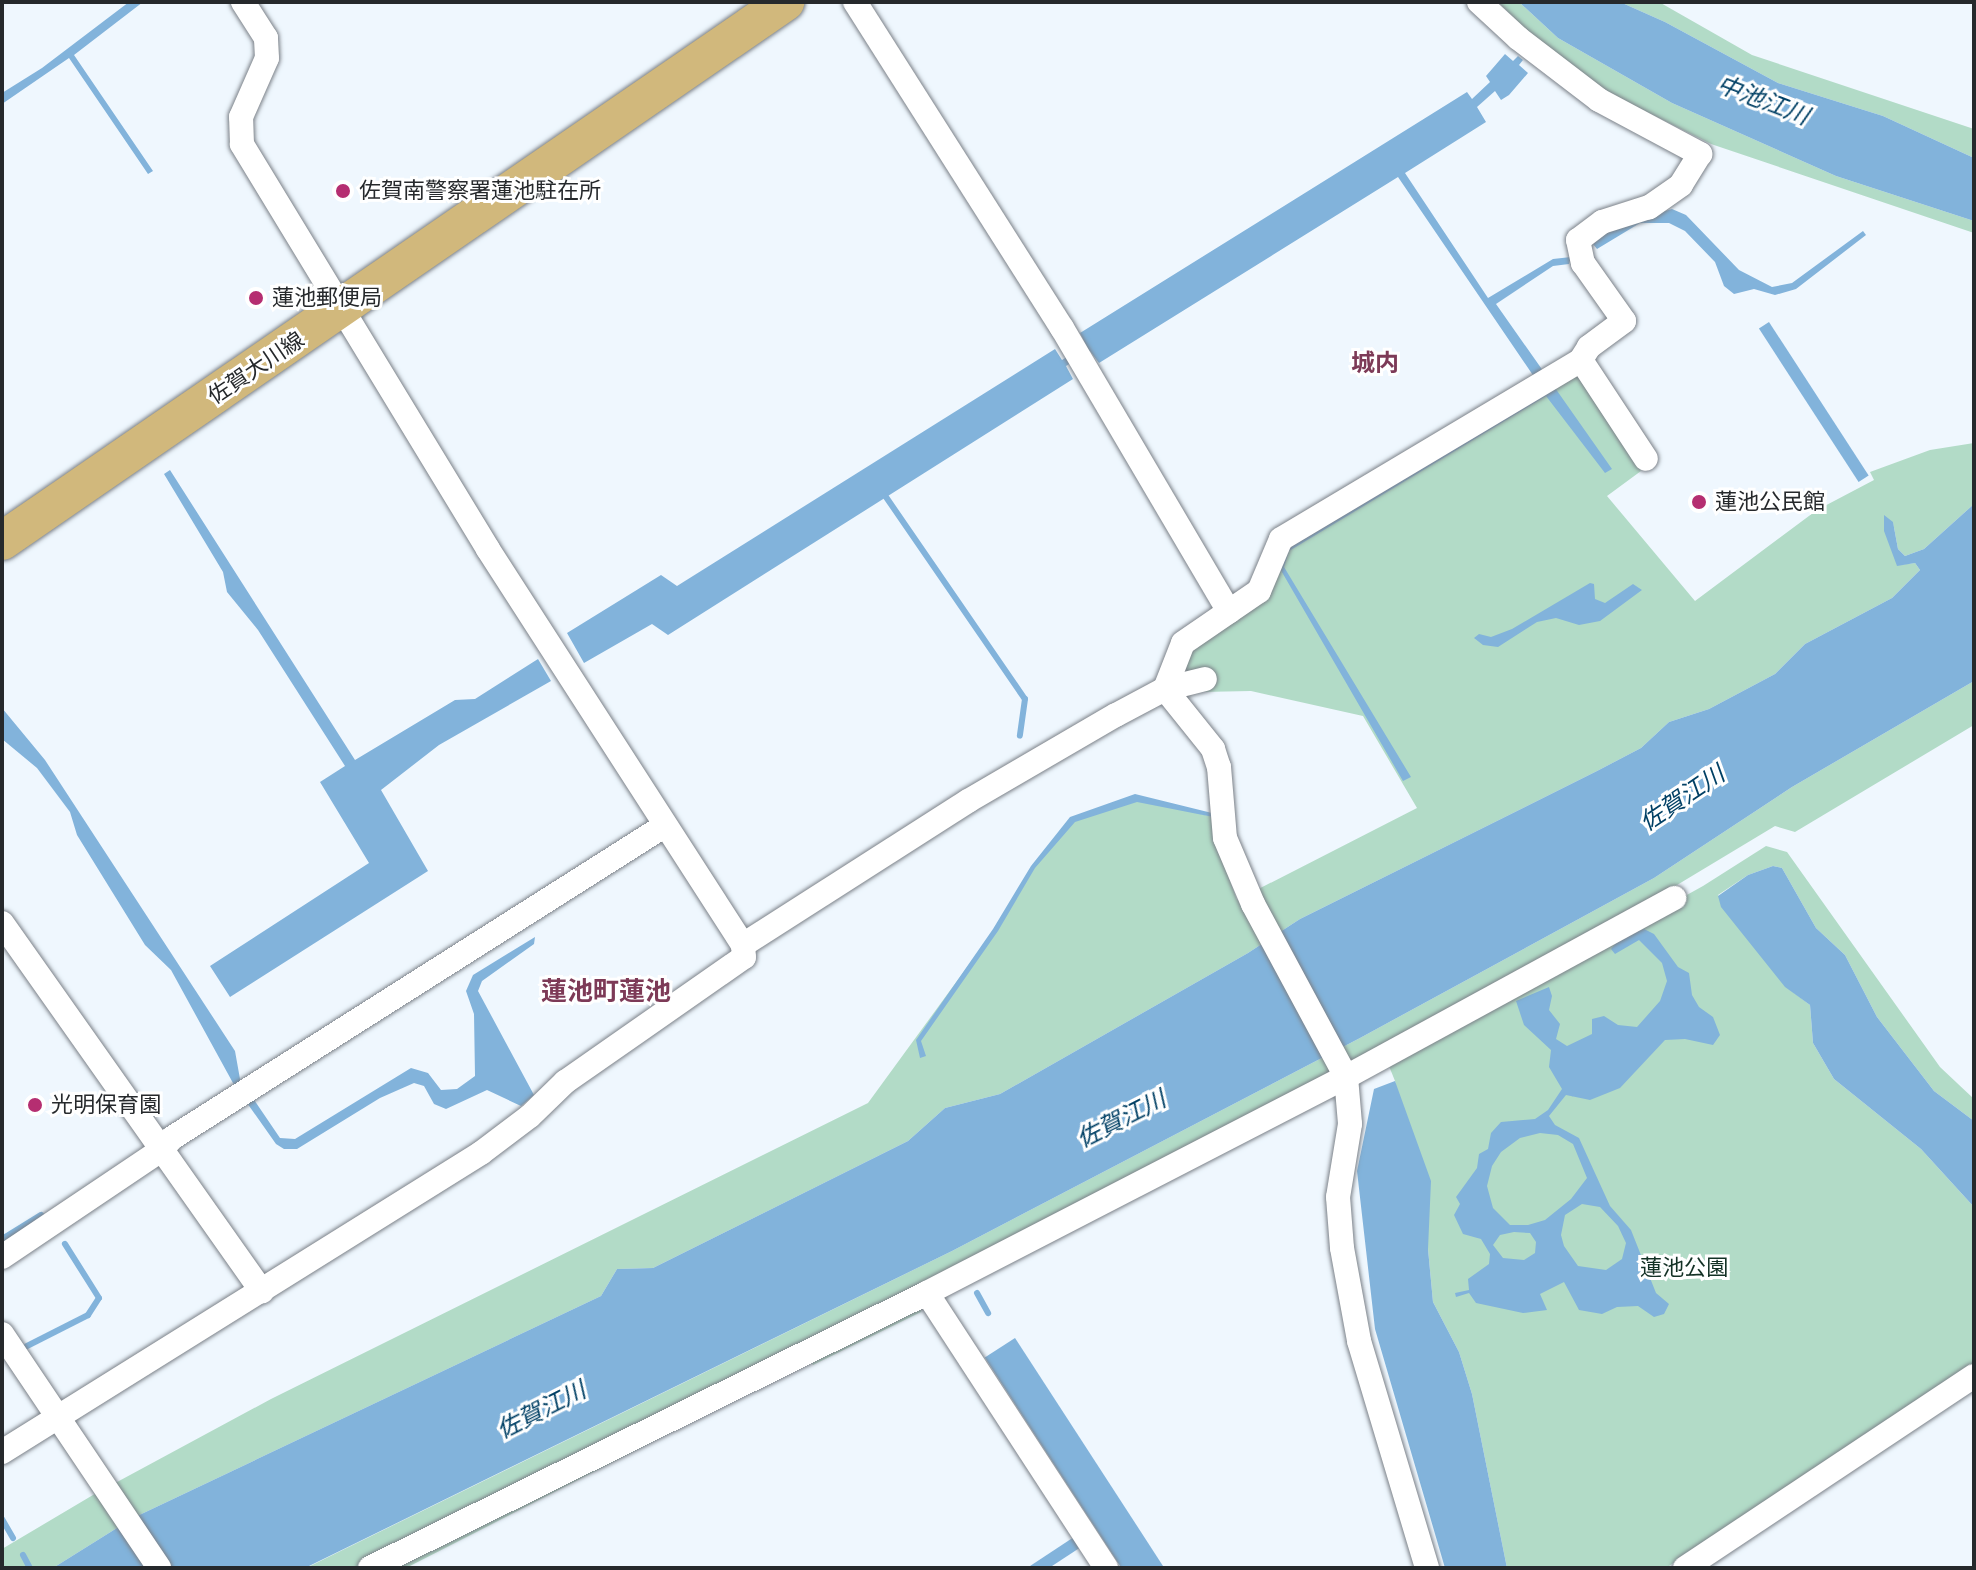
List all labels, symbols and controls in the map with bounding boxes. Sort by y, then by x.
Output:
water label: 中池江川 [1713,69,1813,131]
place label: 佐賀南警察署蓮池駐在所 [359,178,601,204]
marker: 佐賀南警察署蓮池駐在所 [334,182,352,200]
place label: 蓮池郵便局 [272,285,382,311]
marker: 蓮池郵便局 [247,289,265,307]
street label: 佐賀大川線 [203,326,309,410]
district label: 城内 [1351,349,1399,377]
place label: 蓮池公民館 [1715,489,1825,515]
marker: 蓮池公民館 [1690,493,1708,511]
water label: 佐賀江川 [1634,759,1730,837]
district label: 蓮池町蓮池 [541,976,671,1008]
water label: 佐賀江川 [1072,1084,1170,1154]
place label: 光明保育園 [51,1092,161,1118]
marker: 光明保育園 [26,1096,44,1114]
park label: 蓮池公園 [1640,1255,1728,1281]
water label: 佐賀江川 [492,1375,590,1445]

